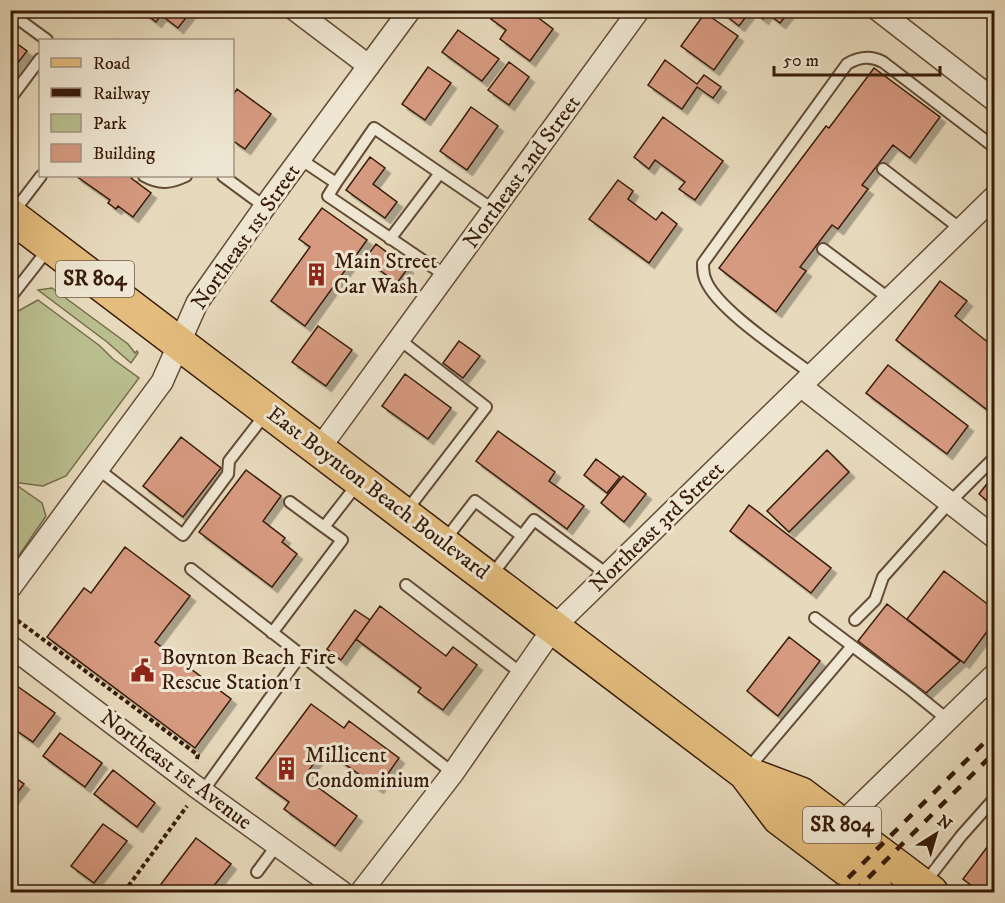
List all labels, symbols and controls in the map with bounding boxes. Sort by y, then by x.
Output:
legend [39,39,234,177]
scale bar [774,39,940,77]
text: 50 m [783,50,819,72]
text: Road [93,53,130,75]
text: Railway [93,83,151,105]
street label: Northeast 2nd Street [457,90,587,254]
text: Park [93,113,127,135]
text: Building [93,143,155,165]
street label: Northeast 1st Street [186,159,306,315]
place label: Main Street Car Wash [334,248,437,300]
road number: SR 804 [56,261,134,297]
building icon: Main Street Car Wash [303,261,329,287]
street label: East Boynton Beach Boulevard [261,401,495,586]
street label: Northeast 3rd Street [584,456,730,598]
place label: Boynton Beach Fire Rescue Station 1 [161,644,336,696]
public building icon: Boynton Beach Fire Rescue Station 1 [130,657,156,683]
street label: Northeast 1st Avenue [95,704,257,836]
place label: Millicent Condominium [305,742,430,794]
building icon: Millicent Condominium [274,755,300,781]
north arrow [906,804,966,864]
road number: SR 804 [803,807,881,843]
text: N [933,811,956,835]

